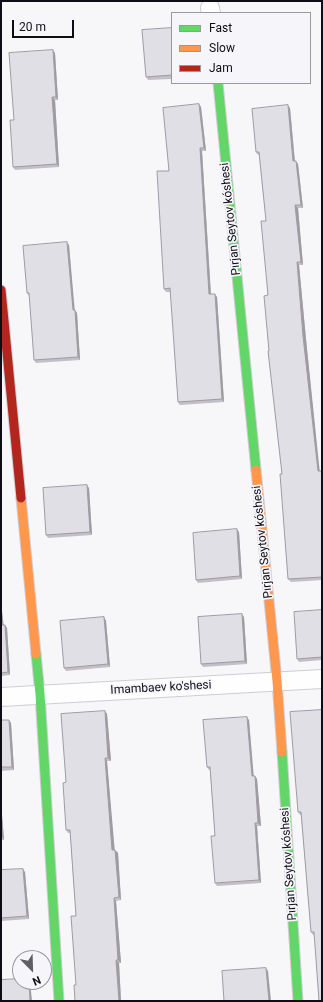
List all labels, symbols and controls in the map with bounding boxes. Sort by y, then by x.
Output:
scale bar [14,12,76,38]
legend [171,12,311,84]
text: 20 m [19,20,46,34]
text: Fast [209,21,232,35]
text: Slow [209,41,235,55]
text: Jam [209,61,233,75]
street label: Pırjan Seytov kóshesi [218,162,244,276]
street label: Pırjan Seytov kóshesi [250,485,276,599]
street label: Imambaev ko'shesi [110,678,212,698]
street label: Pırjan Seytov kóshesi [278,807,300,921]
north arrow [12,950,52,990]
text: N [30,973,43,988]

